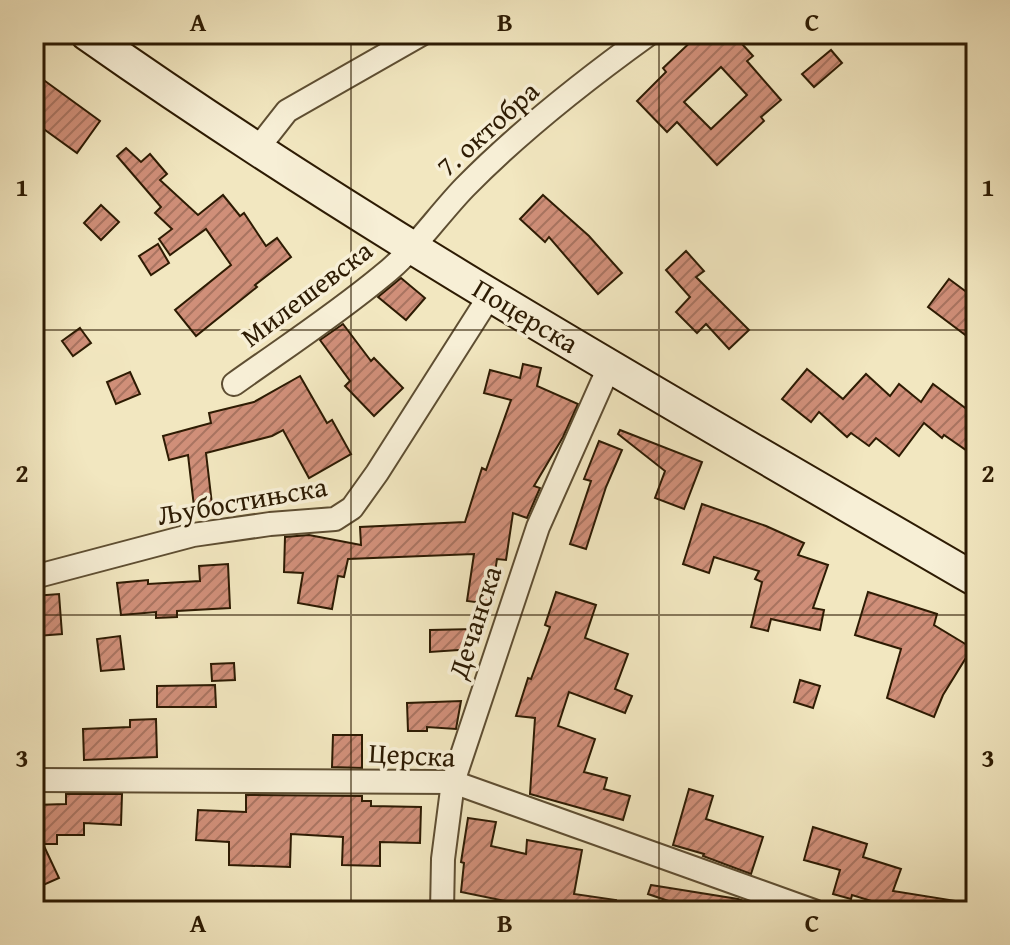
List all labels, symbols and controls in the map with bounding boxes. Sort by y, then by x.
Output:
text: A [190,2,207,41]
text: B [497,2,513,41]
text: C [805,2,819,41]
street label: 7. октобра [426,70,548,185]
text: 1 [15,167,29,206]
text: 1 [981,167,995,206]
street label: Милешевска [232,229,381,356]
street label: Поцерска [465,267,587,363]
text: 2 [15,453,29,492]
text: 2 [981,453,995,492]
street label: Љубостињска [154,465,331,535]
street label: Дечанска [436,560,512,684]
street label: Церска [368,731,457,777]
text: 3 [15,738,29,777]
text: 3 [981,738,995,777]
text: A [190,903,207,942]
text: B [497,903,513,942]
text: C [805,903,819,942]

